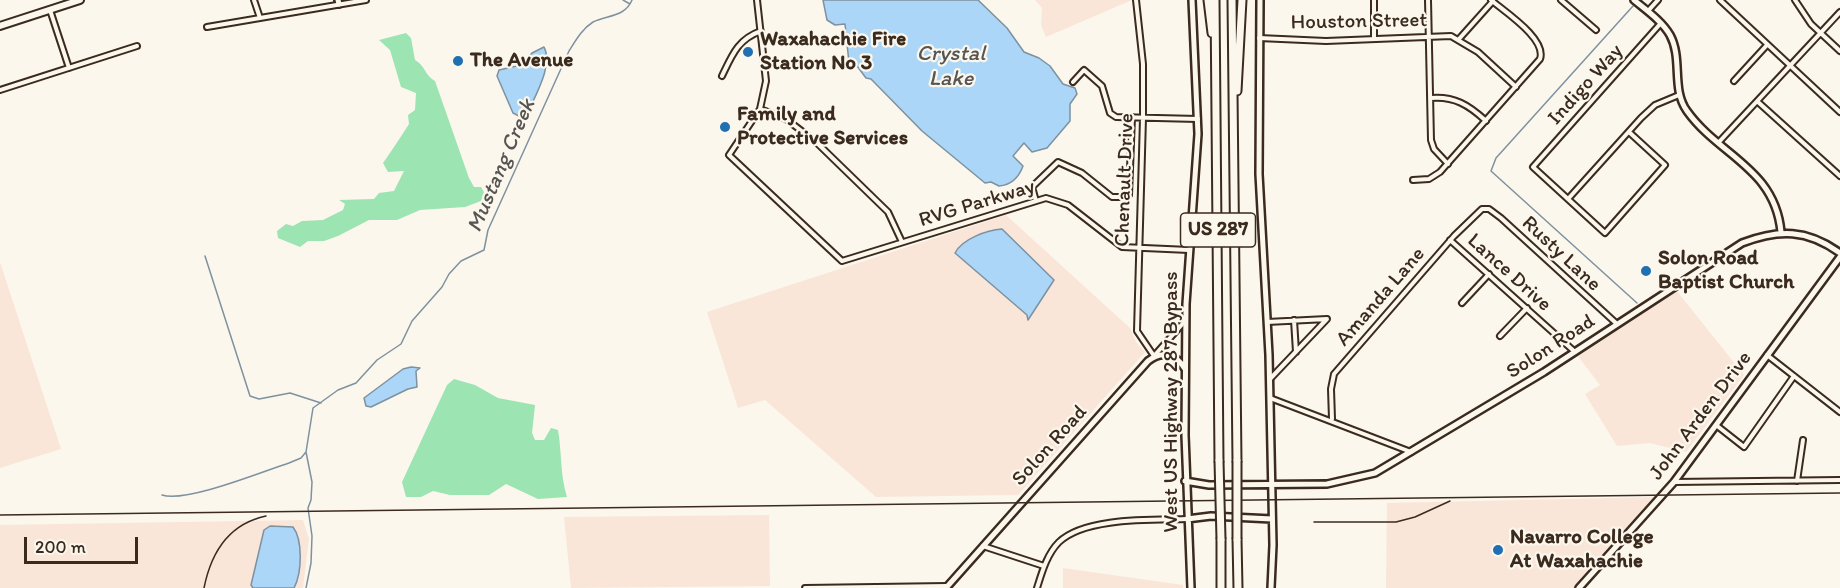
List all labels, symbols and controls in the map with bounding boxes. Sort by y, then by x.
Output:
street label: Houston Street [1290,8,1428,36]
place label: Waxahachie Fire Station No 3 [760,27,906,77]
street label: Indigo Way [1543,39,1629,131]
water label: Crystal Lake [917,41,985,92]
marker: Waxahachie Fire Station No 3 [741,45,755,59]
place label: The Avenue [470,48,573,74]
marker: The Avenue [451,54,465,68]
water label: Mustang Creek [462,96,542,236]
place label: Family and Protective Services [737,102,908,152]
street label: Chenault Drive [1110,113,1140,247]
marker: Family and Protective Services [718,120,732,134]
street label: RVG Parkway [916,174,1038,234]
street label: Rusty Lane [1516,211,1606,297]
road number: US 287 [1180,213,1256,247]
street label: Lance Drive [1462,229,1556,317]
street label: Amanda Lane [1331,242,1431,352]
place label: Solon Road Baptist Church [1658,246,1794,296]
marker: Solon Road Baptist Church [1639,264,1653,278]
street label: West US Highway 287 Bypass [1159,271,1185,533]
street label: Solon Road [1502,309,1600,385]
street label: John Arden Drive [1644,347,1758,485]
street label: Solon Road [1007,400,1093,492]
scale bar [27,525,141,563]
place label: Navarro College At Waxahachie [1510,525,1654,575]
text: 200 m [35,536,86,558]
marker: Navarro College At Waxahachie [1491,543,1505,557]

